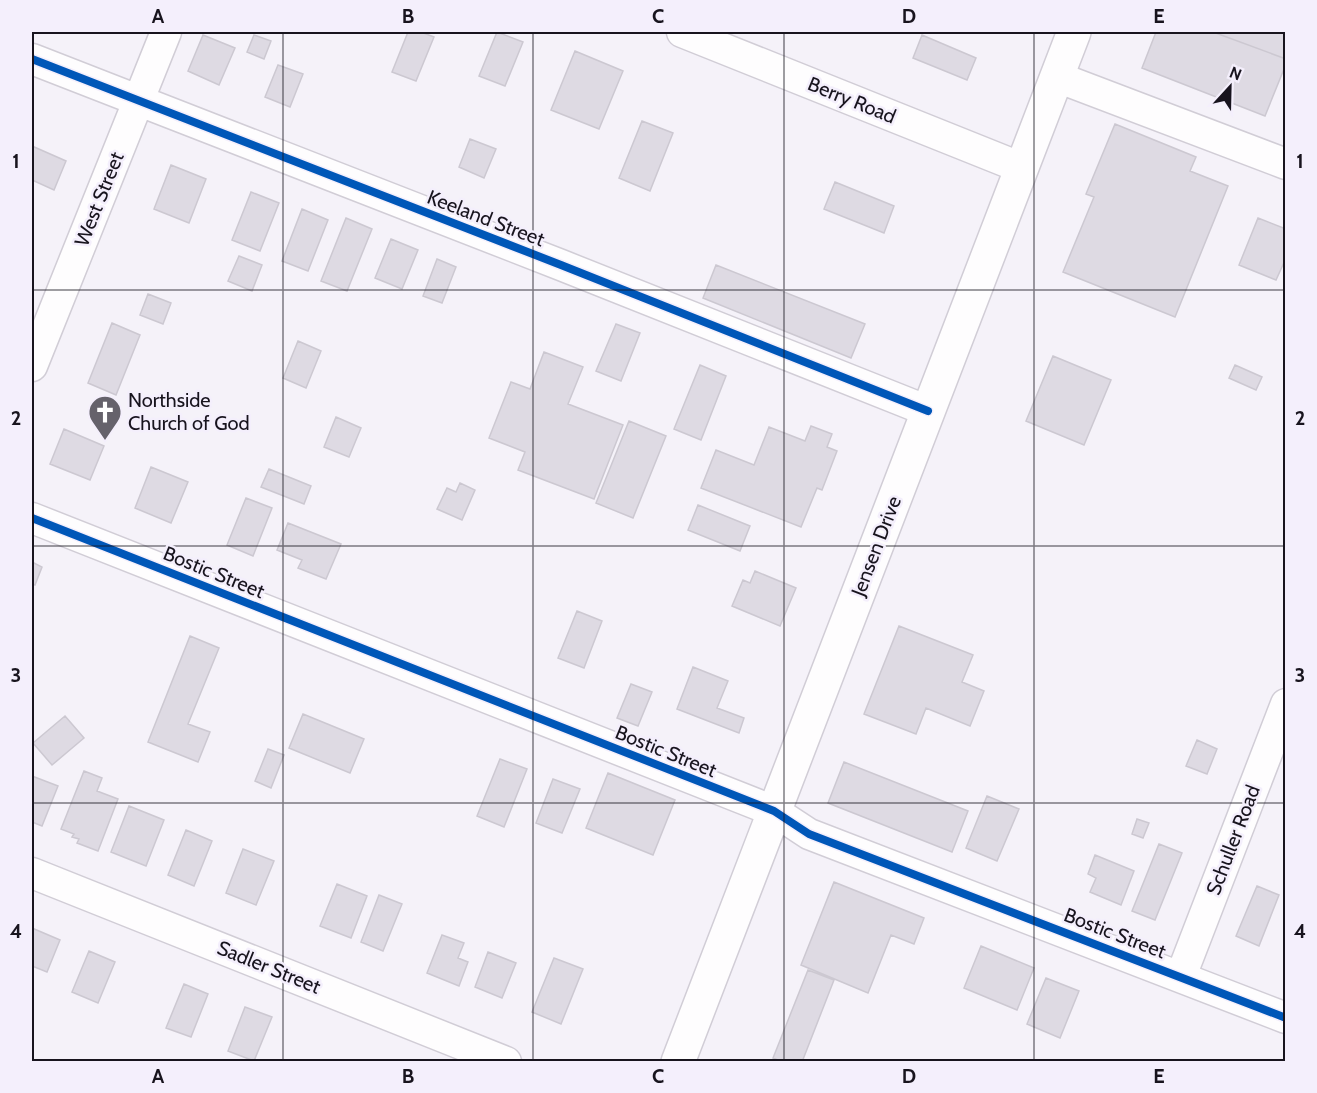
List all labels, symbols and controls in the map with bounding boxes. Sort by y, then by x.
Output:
text: A [152,4,165,28]
text: B [402,4,414,28]
text: C [652,4,664,28]
text: D [902,4,916,28]
text: E [1153,4,1165,28]
north arrow [1200,57,1260,117]
text: N [1227,63,1244,84]
street label: Berry Road [804,71,900,129]
street label: West Street [69,148,129,250]
text: 1 [12,149,20,173]
text: 1 [1296,149,1304,173]
street label: Keeland Street [424,185,548,251]
place label: Northside Church of God [128,388,250,435]
church icon: Northside Church of God [87,394,123,441]
text: 2 [11,406,21,430]
text: 2 [1295,406,1305,430]
street label: Jensen Drive [846,493,906,600]
street label: Bostic Street [160,541,268,603]
text: 3 [11,663,21,687]
text: 3 [1295,663,1305,687]
street label: Bostic Street [612,720,720,782]
street label: Schuller Road [1201,782,1265,898]
street label: Bostic Street [1061,903,1170,963]
text: 4 [10,919,22,943]
text: 4 [1294,919,1306,943]
street label: Sadler Street [214,935,324,999]
text: A [152,1064,165,1088]
text: B [402,1064,414,1088]
text: C [652,1064,664,1088]
text: D [902,1064,916,1088]
text: E [1153,1064,1165,1088]

